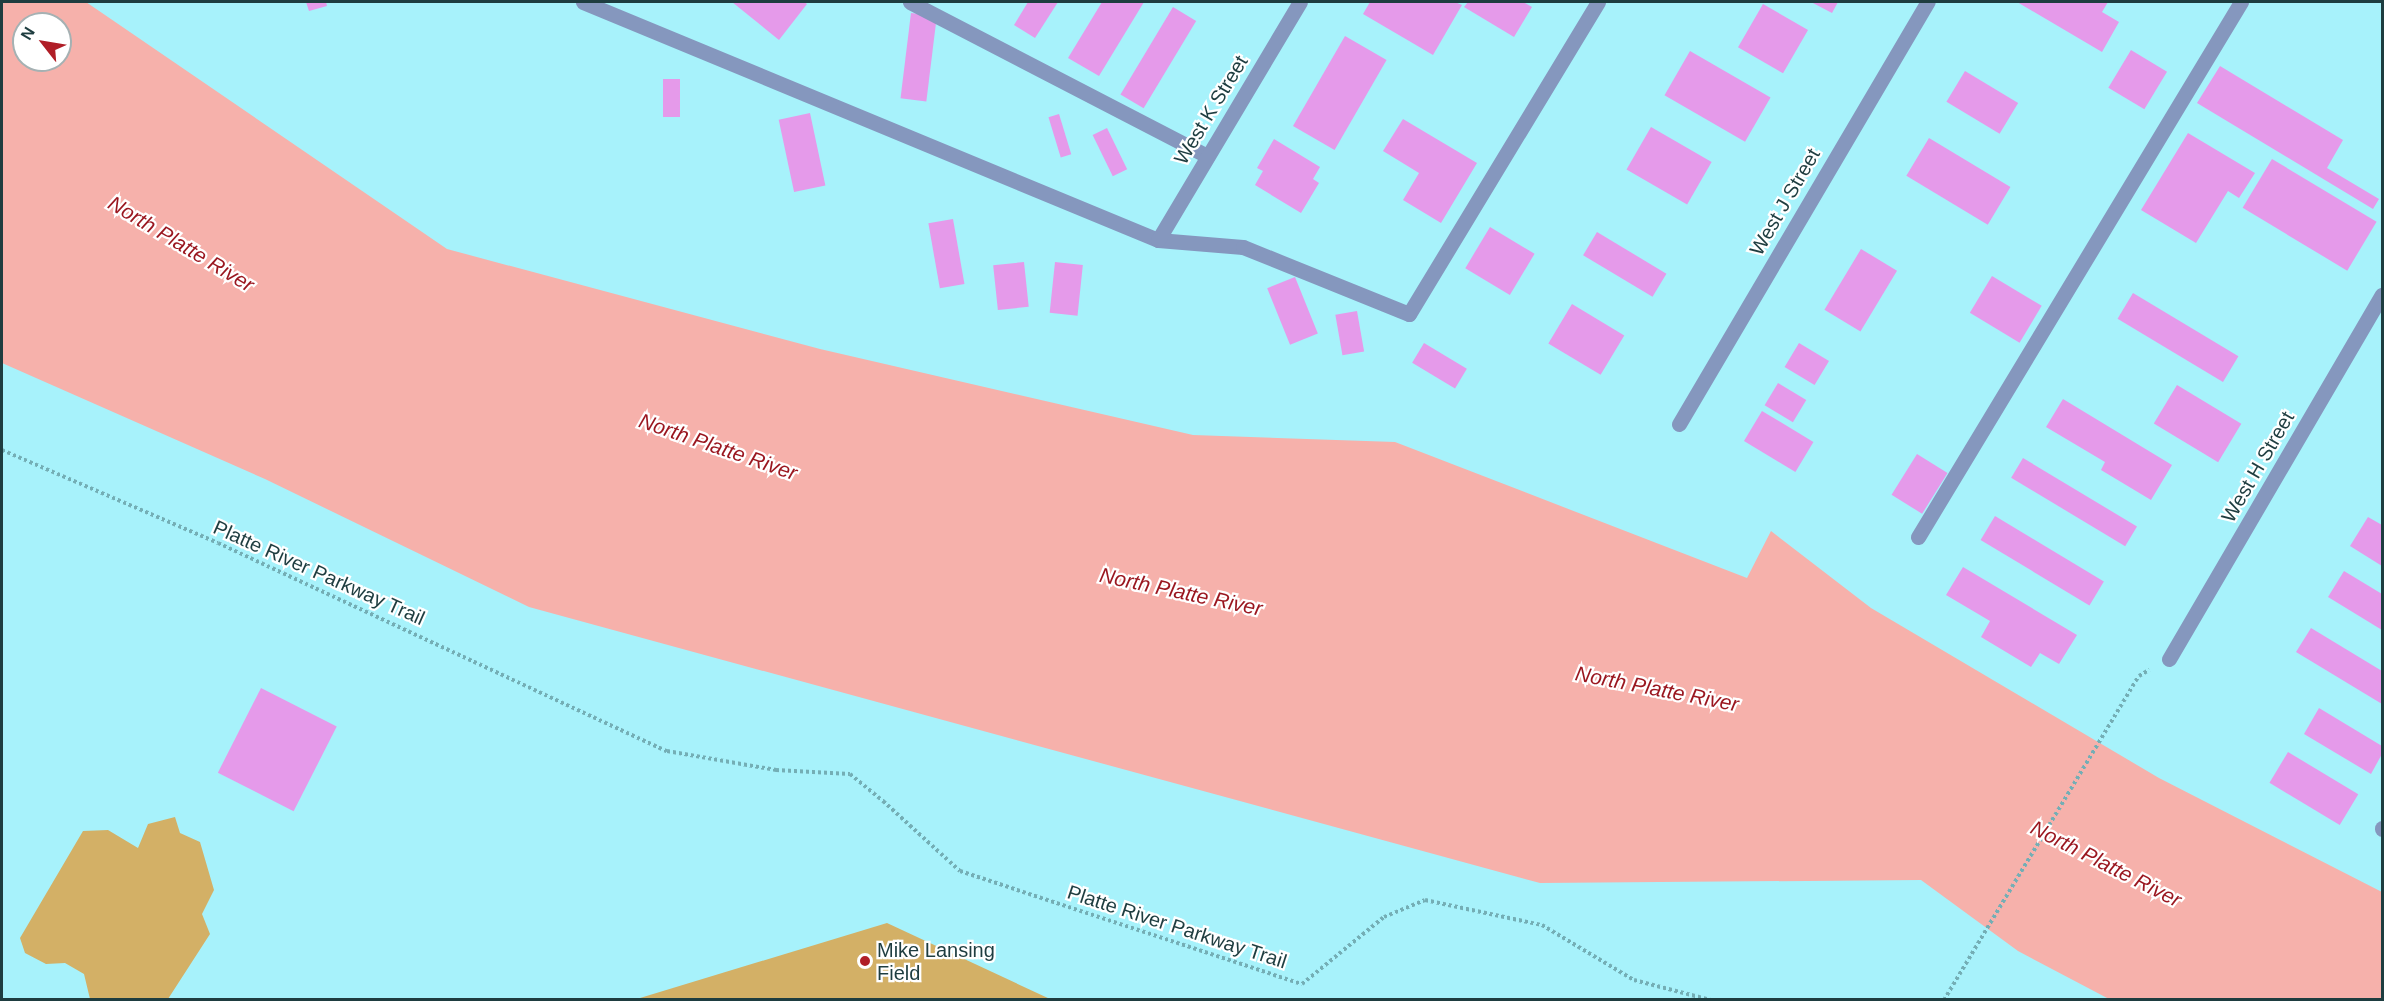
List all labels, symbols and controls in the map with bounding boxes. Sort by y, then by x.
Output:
north arrow [12,12,72,72]
text: N [18,24,38,43]
street label: West K Street [1169,51,1253,169]
street label: West J Street [1745,144,1825,260]
water label: North Platte River [103,191,259,297]
street label: West H Street [2217,407,2299,527]
water label: North Platte River [636,408,800,486]
street label: Platte River Parkway Trail [209,515,429,631]
water label: North Platte River [1097,562,1265,622]
water label: North Platte River [1573,661,1741,717]
water label: North Platte River [2026,815,2186,913]
street label: Platte River Parkway Trail [1064,880,1290,974]
place label: Mike Lansing Field [877,938,995,985]
marker: Mike Lansing Field [858,954,872,968]

